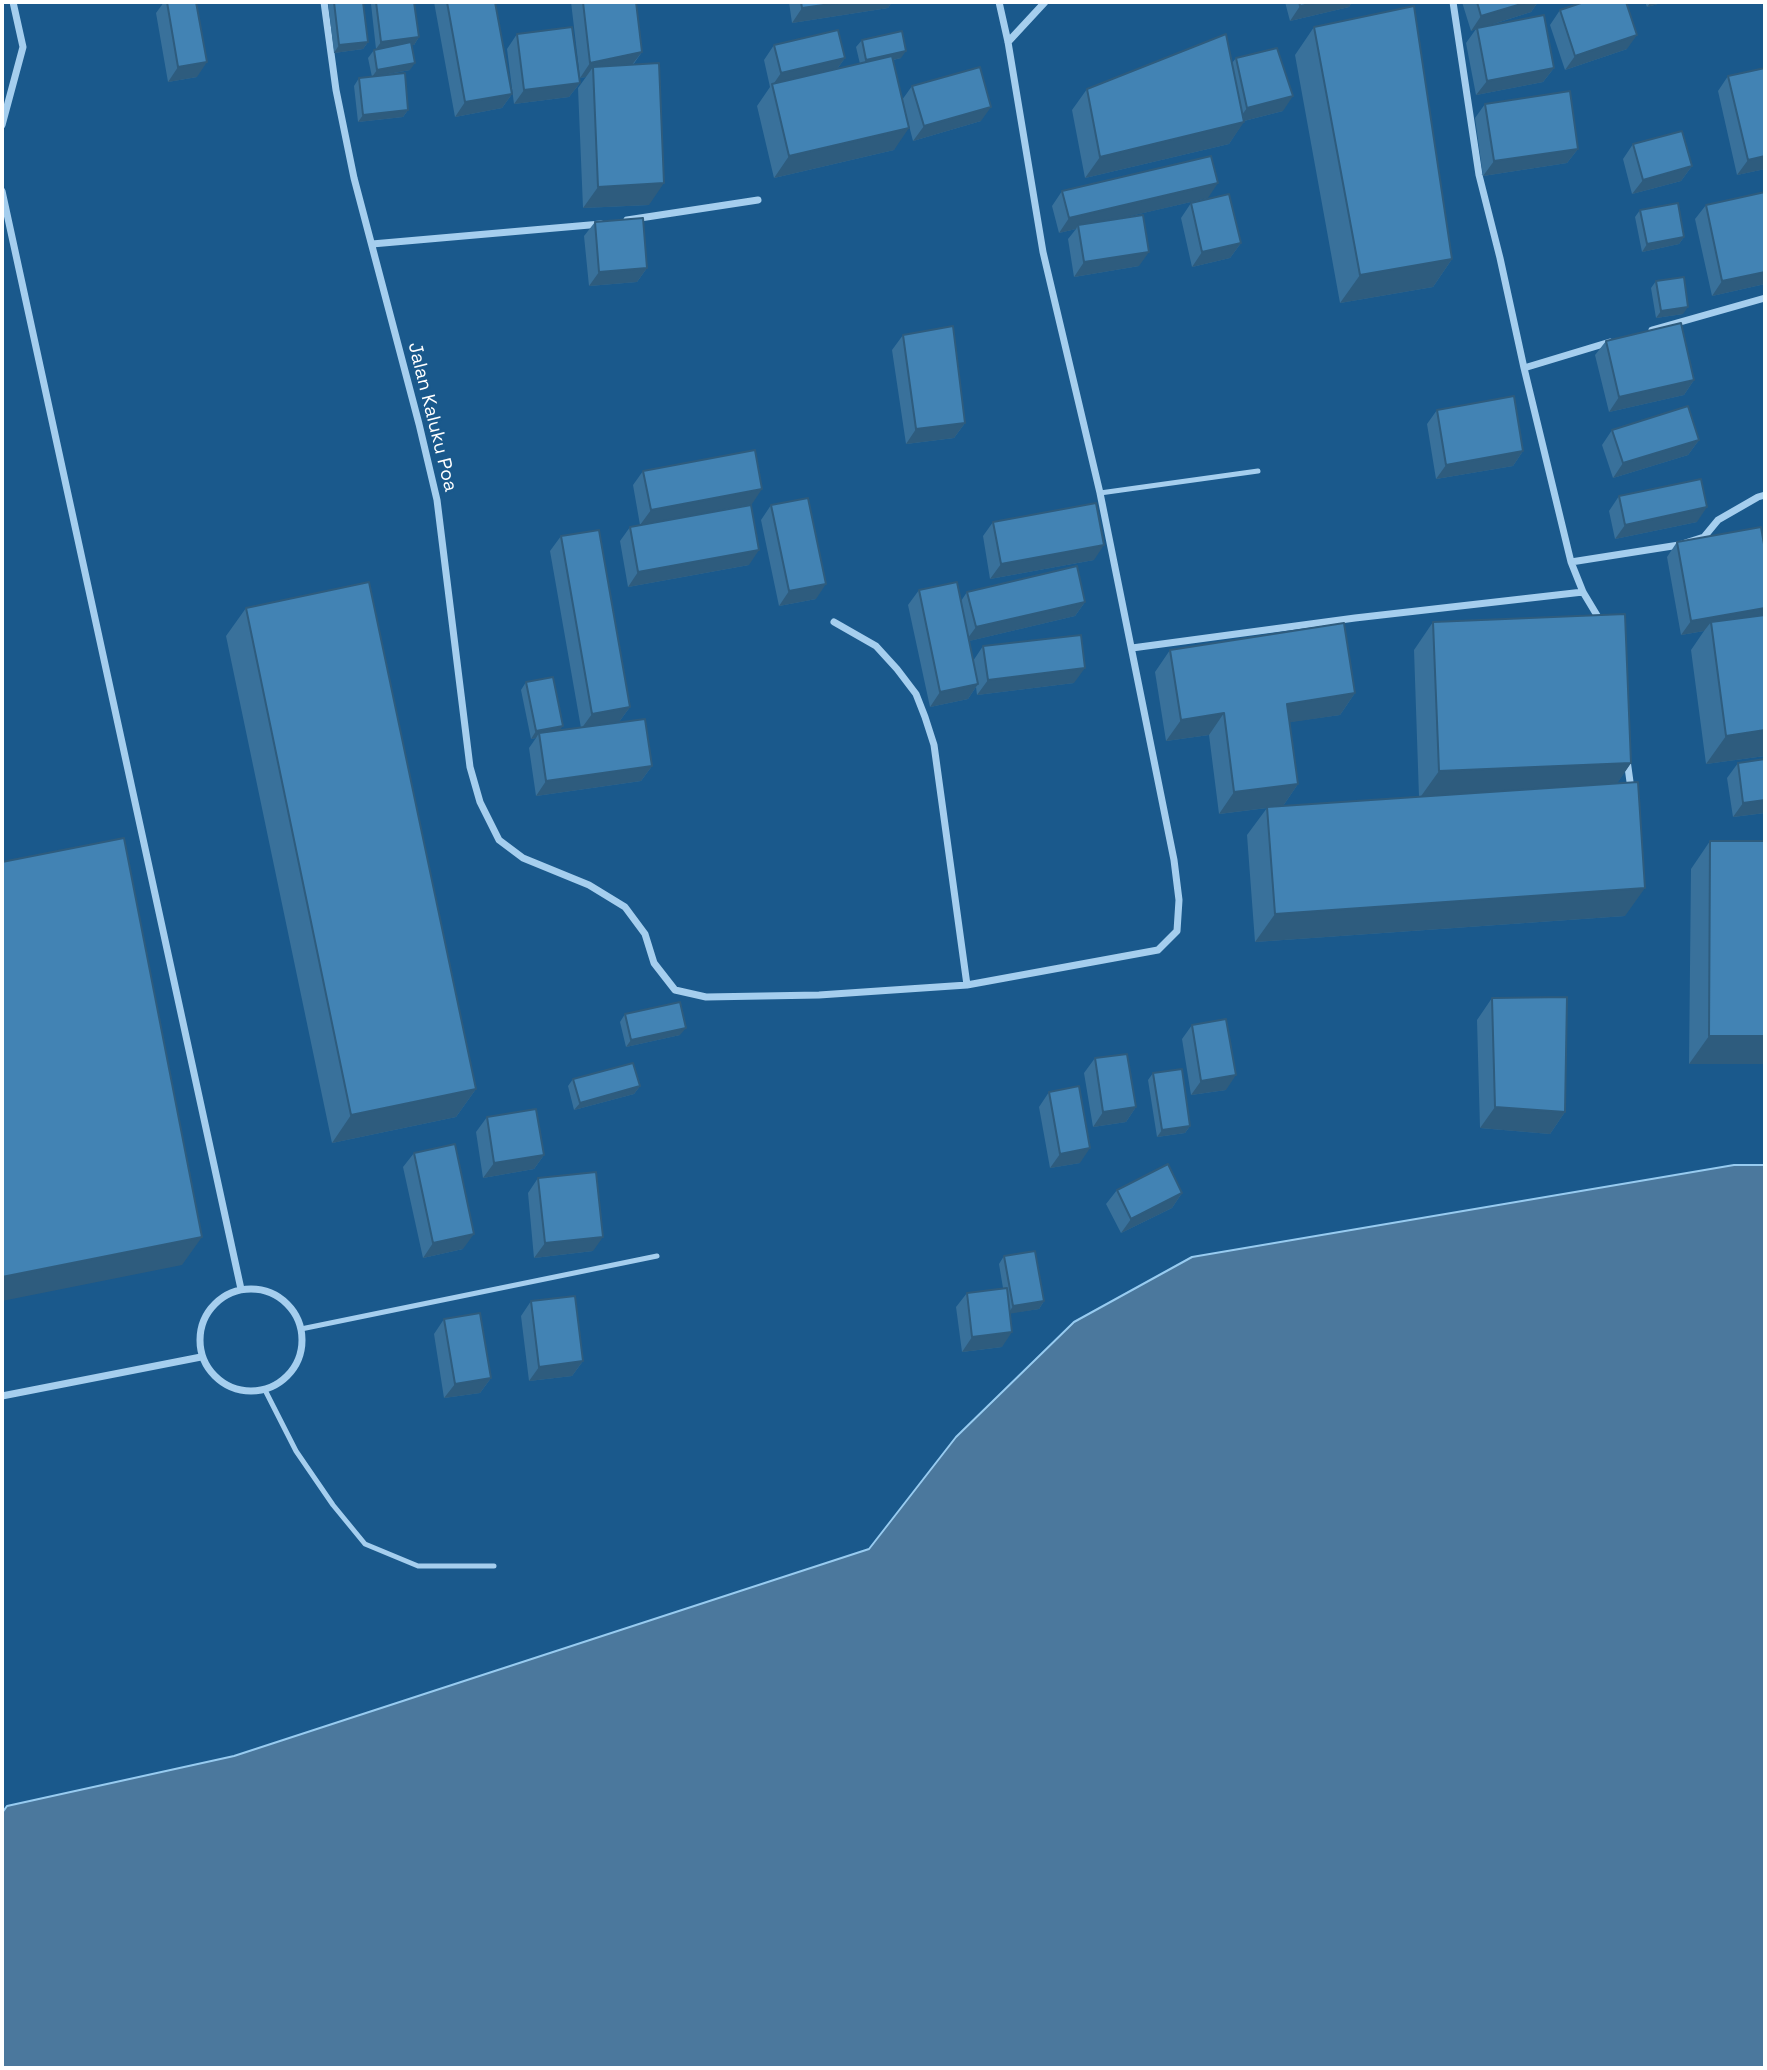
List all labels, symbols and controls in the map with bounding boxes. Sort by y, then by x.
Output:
street label: Jalan Kaluku Poa [402,340,462,494]

